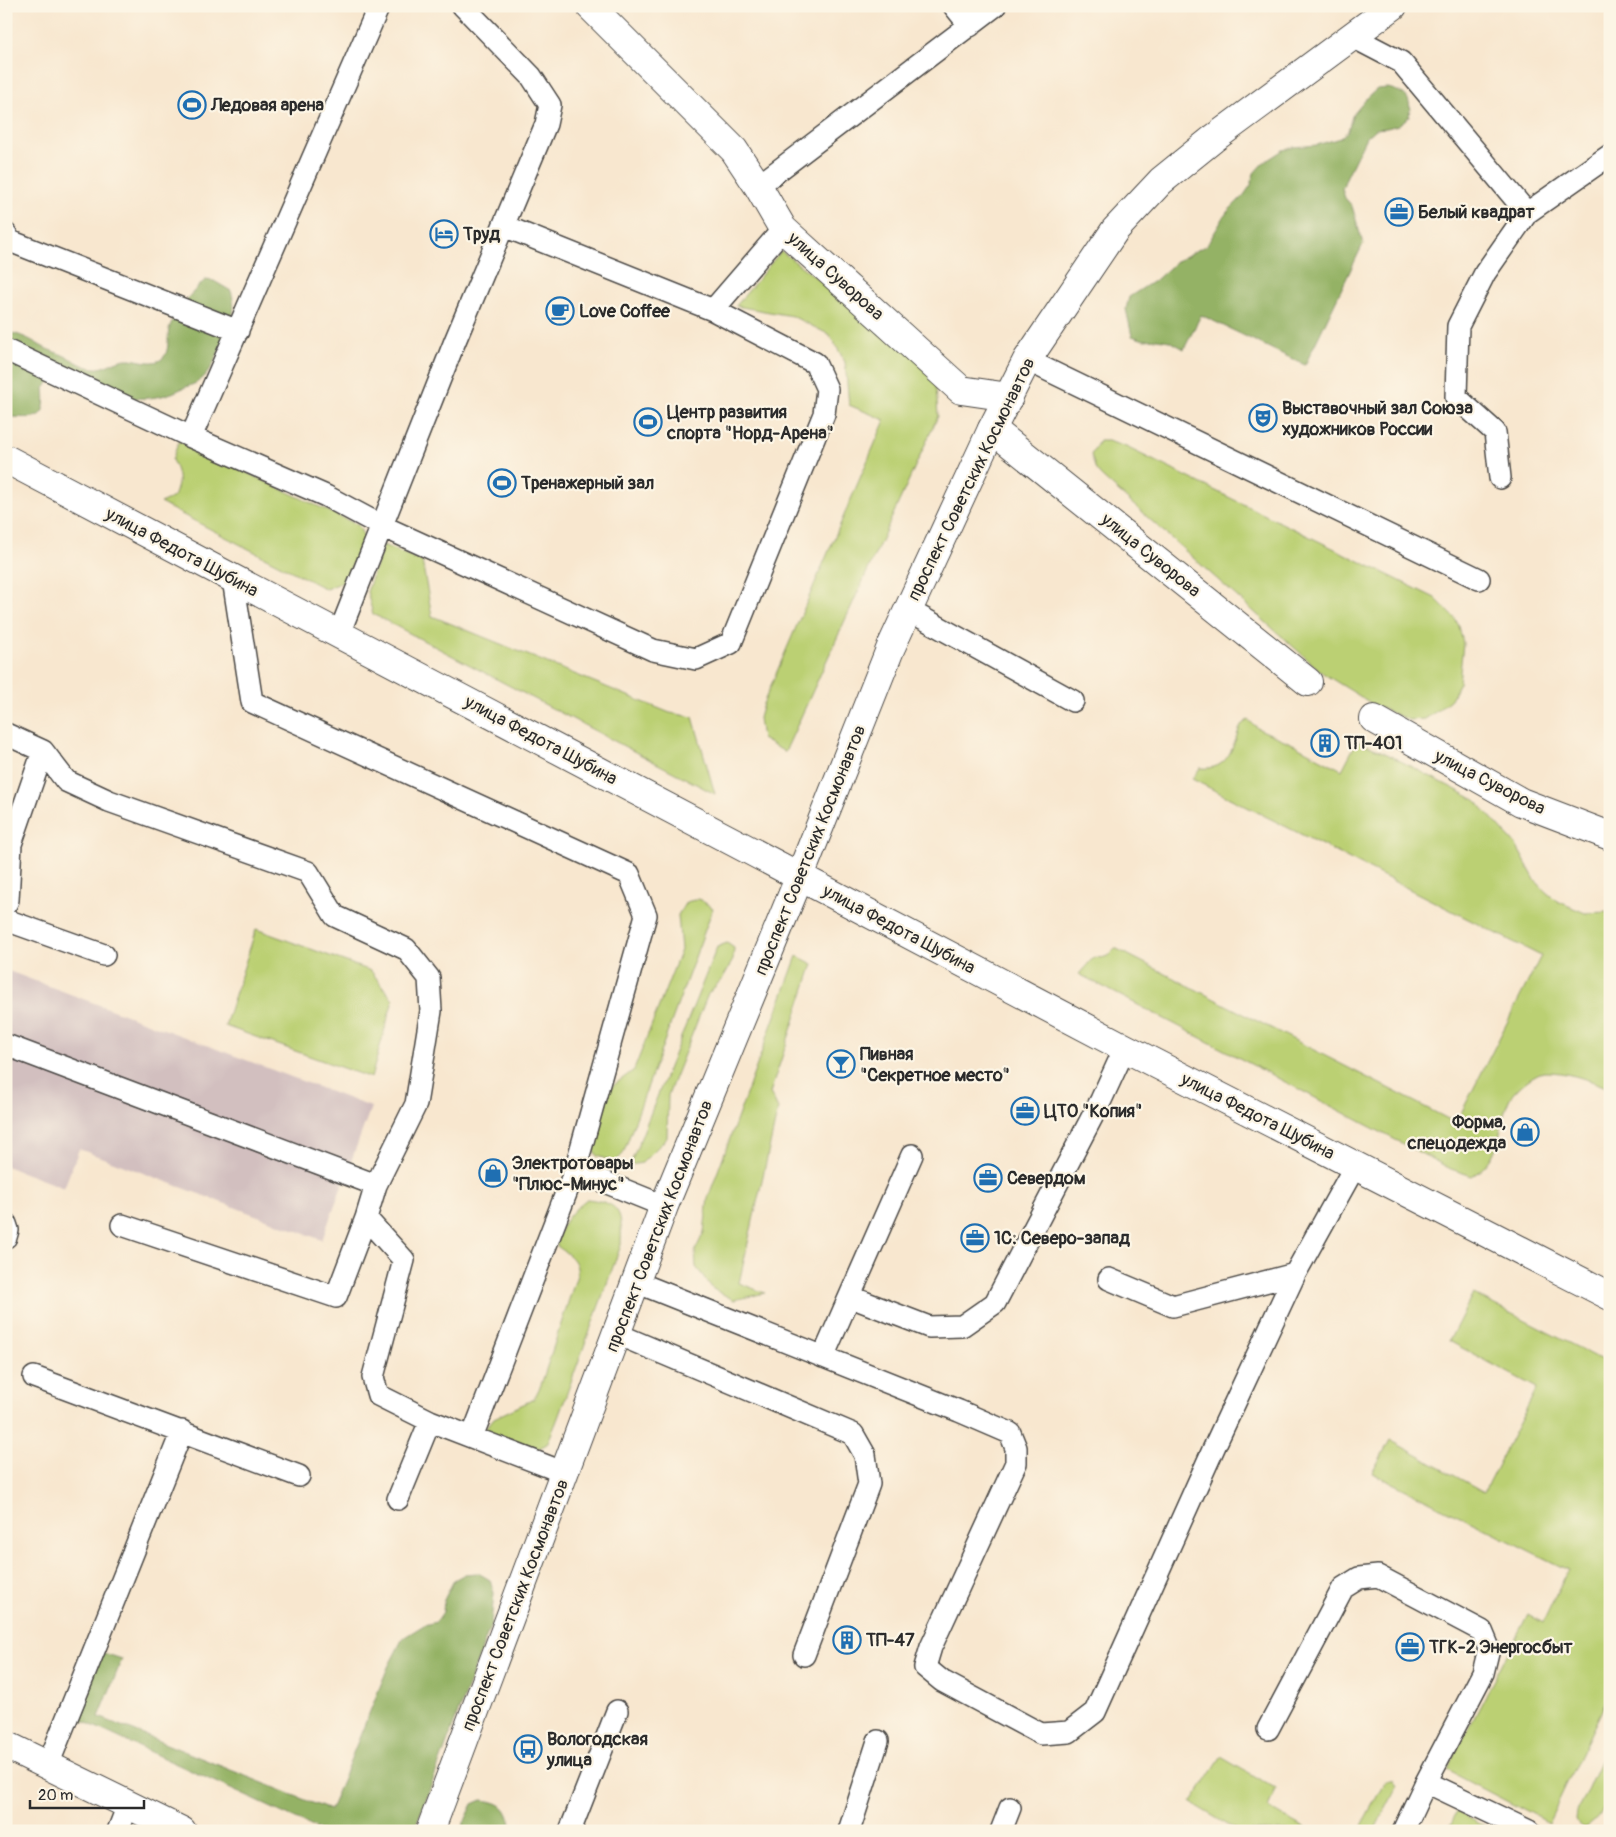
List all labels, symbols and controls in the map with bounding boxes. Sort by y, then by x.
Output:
sports icon: Ледовая арена [177,90,207,120]
place label: Ледовая арена [210,94,324,117]
office icon: Белый квадрат [1384,197,1414,227]
place label: Белый квадрат [1418,201,1535,224]
hotel icon: Труд [429,219,459,249]
place label: Труд [462,223,500,246]
street label: улица Суворова [782,227,888,326]
cafe icon: Love Coffee [545,296,575,326]
place label: Love Coffee [579,300,671,323]
street label: проспект Советских Космонавтов [902,354,1041,605]
place label: Выставочный зал Союза художников России [1281,397,1474,441]
place label: Центр развития спорта "Норд-Арена" [666,401,834,445]
theatre icon: Выставочный зал Союза художников России [1248,403,1278,433]
sports icon: Центр развития спорта "Норд-Арена" [633,407,663,437]
sports icon: Тренажерный зал [487,468,517,498]
place label: Тренажерный зал [520,472,654,495]
street label: улица Федота Шубина [101,502,262,602]
street label: улица Суворова [1095,508,1205,603]
street label: улица Федота Шубина [460,690,621,790]
street label: проспект Советских Космонавтов [750,722,871,979]
building icon: ТП-401 [1310,728,1340,758]
place label: ТП-401 [1343,732,1402,755]
street label: улица Суворова [1430,744,1549,820]
street label: улица Федота Шубина [818,879,979,979]
place label: Пивная "Секретное место" [860,1043,1010,1087]
bar icon: Пивная "Секретное место" [826,1049,856,1079]
street label: улица Федота Шубина [1176,1067,1339,1165]
office icon: ЦТО "Копия" [1010,1096,1040,1126]
street label: проспект Советских Космонавтов [601,1097,718,1355]
place label: ЦТО "Копия" [1044,1100,1142,1123]
place label: Форма, спецодежда [1407,1111,1507,1155]
shop icon: Форма, спецодежда [1510,1117,1540,1147]
place label: Электротовары "Плюс-Минус" [512,1152,634,1196]
shop icon: Электротовары "Плюс-Минус" [478,1158,508,1188]
office icon: Севердом [973,1163,1003,1193]
place label: Севердом [1007,1167,1086,1190]
office icon: 1С: Северо-запад [960,1223,990,1253]
place label: 1С: Северо-запад [994,1227,1130,1250]
street label: проспект Советских Космонавтов [457,1476,574,1734]
building icon: ТП-47 [832,1625,862,1655]
place label: ТП-47 [865,1629,915,1652]
office icon: ТГК-2 Энергосбыт [1395,1632,1425,1662]
place label: ТГК-2 Энергосбыт [1428,1636,1574,1659]
place label: Вологодская улица [546,1728,648,1772]
bus stop icon: Вологодская улица [513,1734,543,1764]
scale bar [30,1777,144,1809]
text: 20 m [38,1786,73,1805]

